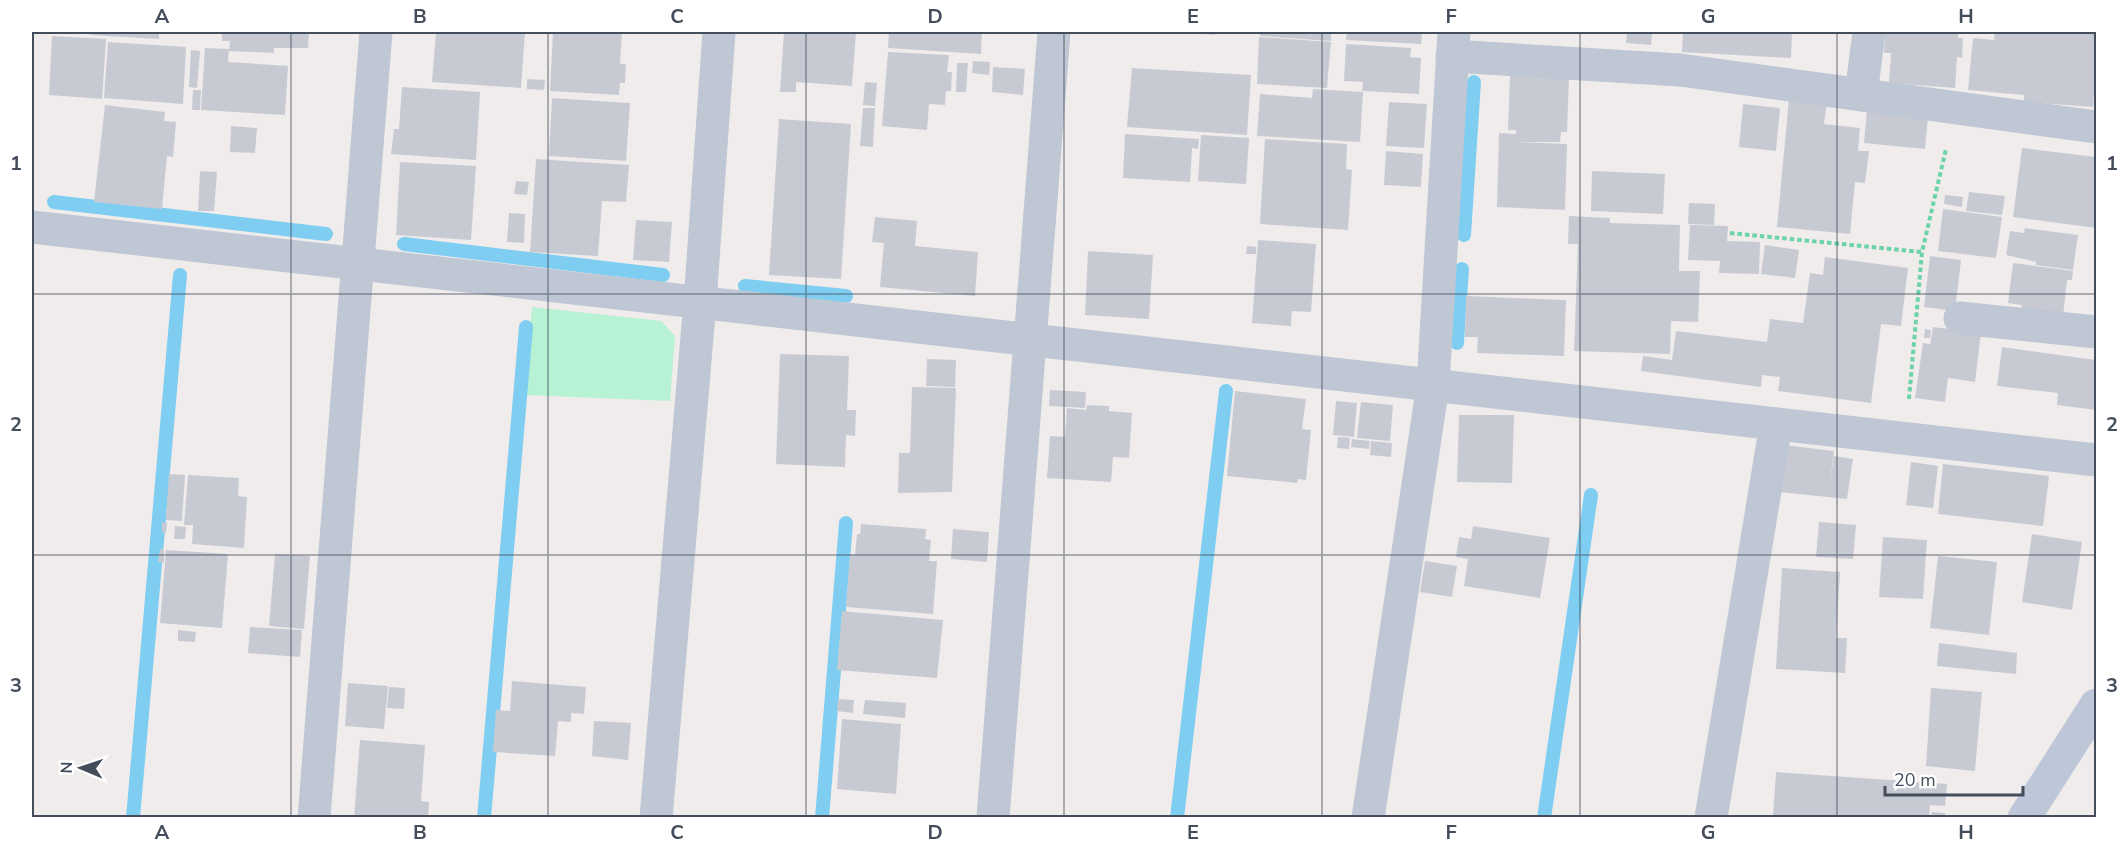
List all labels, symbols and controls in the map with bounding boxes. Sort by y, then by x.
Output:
text: A [155,3,170,30]
text: B [413,3,427,30]
text: C [670,3,684,30]
text: D [927,3,943,30]
text: E [1187,3,1199,30]
text: F [1445,3,1457,30]
text: G [1701,3,1715,30]
text: H [1958,3,1974,30]
text: 1 [10,150,22,177]
text: 1 [2106,150,2118,177]
text: 2 [10,411,22,438]
text: 2 [2106,411,2118,438]
text: 3 [10,672,22,699]
text: 3 [2106,672,2118,699]
north arrow [51,738,111,798]
scale bar [1885,759,2023,797]
text: N [56,761,78,774]
text: 20 m [1894,768,1936,792]
text: A [155,819,170,846]
text: B [413,819,427,846]
text: C [670,819,684,846]
text: D [927,819,943,846]
text: E [1187,819,1199,846]
text: F [1445,819,1457,846]
text: G [1701,819,1715,846]
text: H [1958,819,1974,846]

